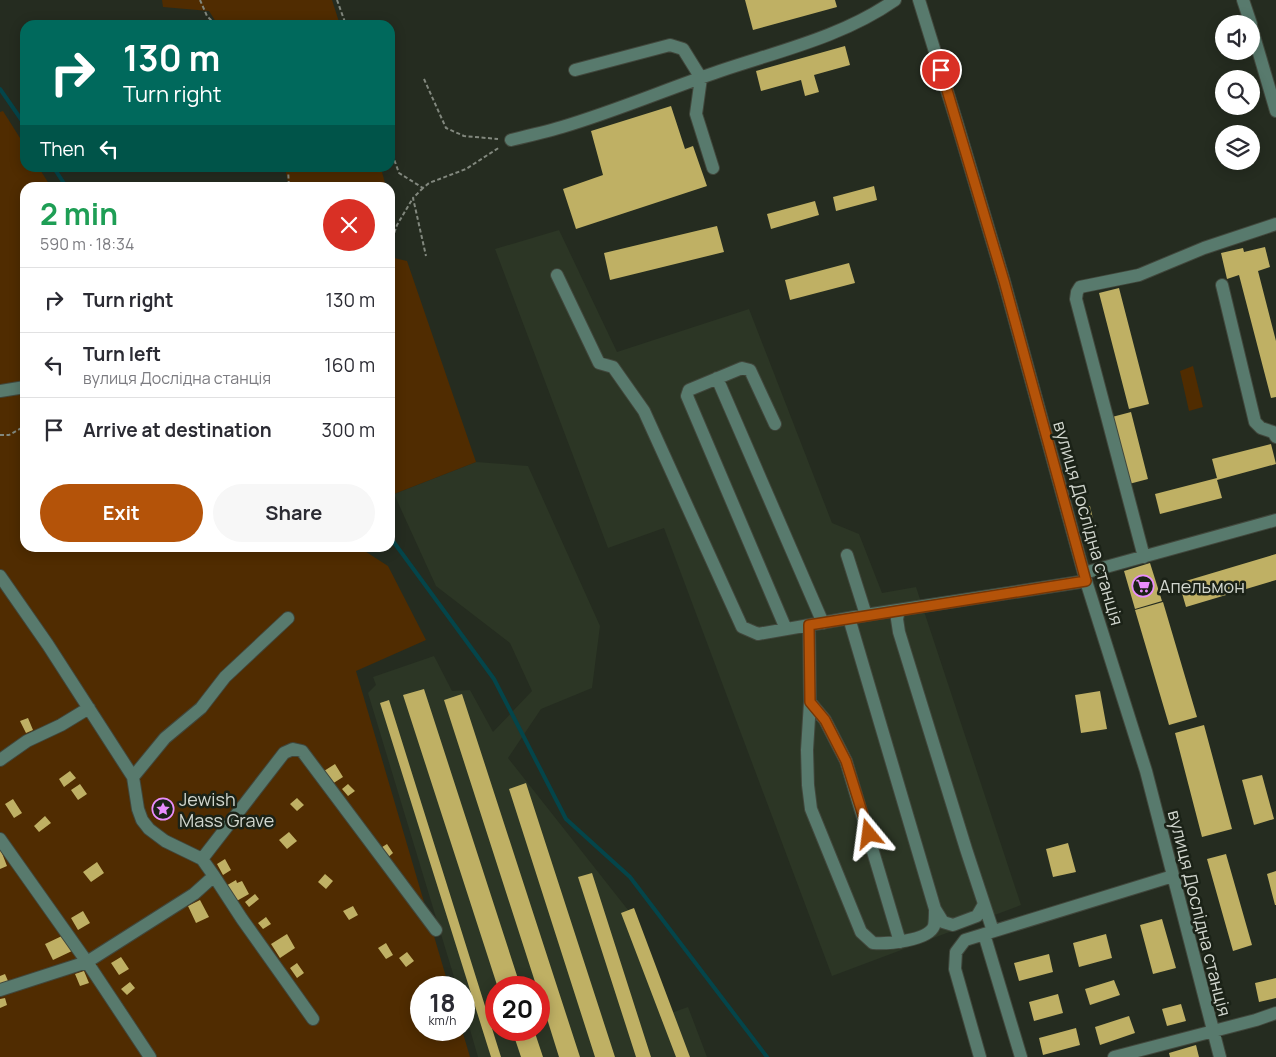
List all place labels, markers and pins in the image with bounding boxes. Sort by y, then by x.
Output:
pin [920,49,962,91]
supermarket icon: Апельмон [1131,574,1155,598]
place label: Апельмон [1159,574,1245,598]
place label: Jewish Mass Grave [179,787,274,832]
place icon: Jewish Mass Grave [151,797,175,821]

